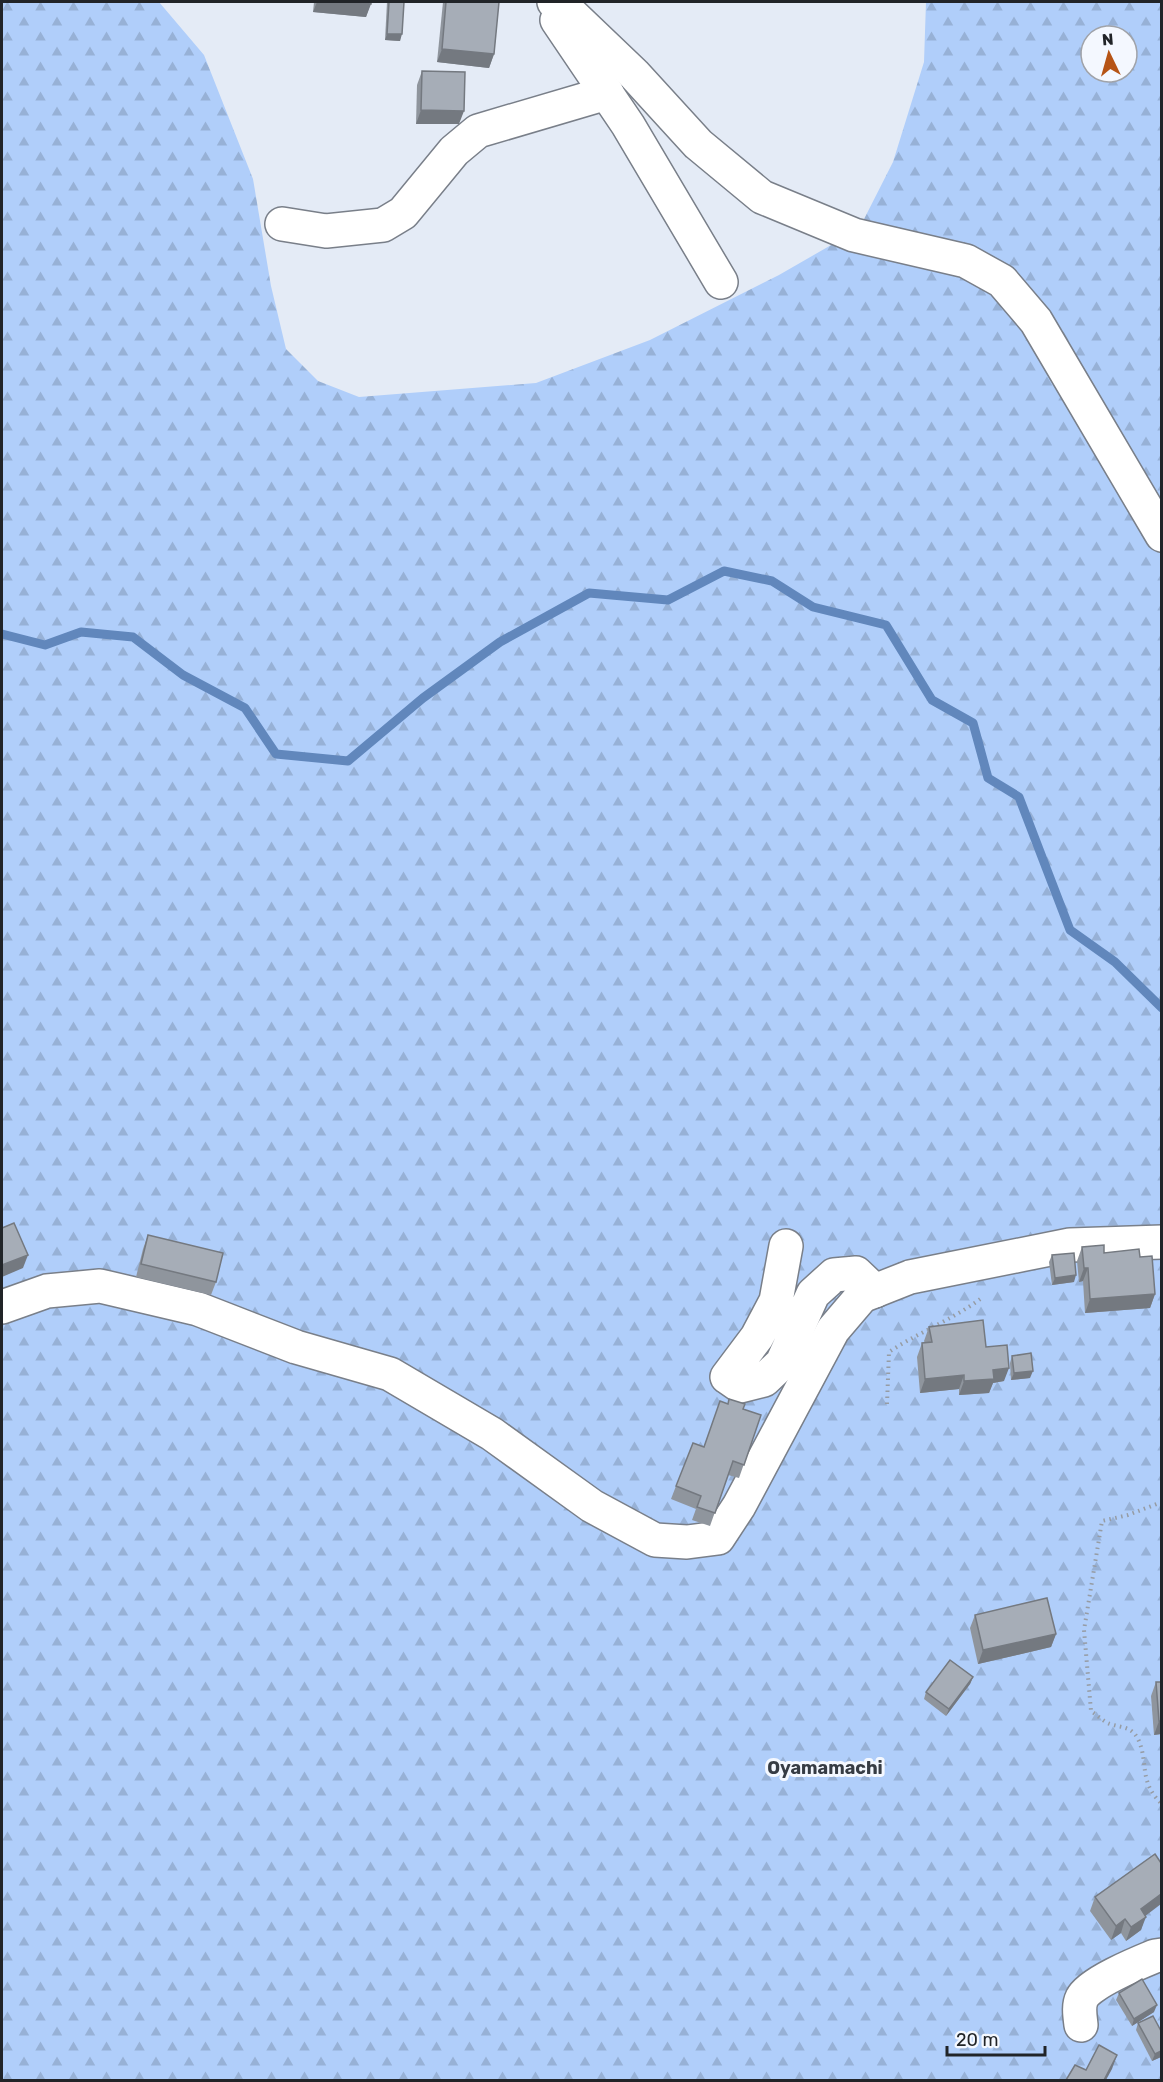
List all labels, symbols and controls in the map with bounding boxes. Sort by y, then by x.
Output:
north arrow [1079,24,1139,84]
text: N [1101,30,1114,50]
district label: Oyamamachi [767,1757,883,1779]
scale bar [947,2019,1044,2057]
text: 20 m [956,2029,998,2051]

